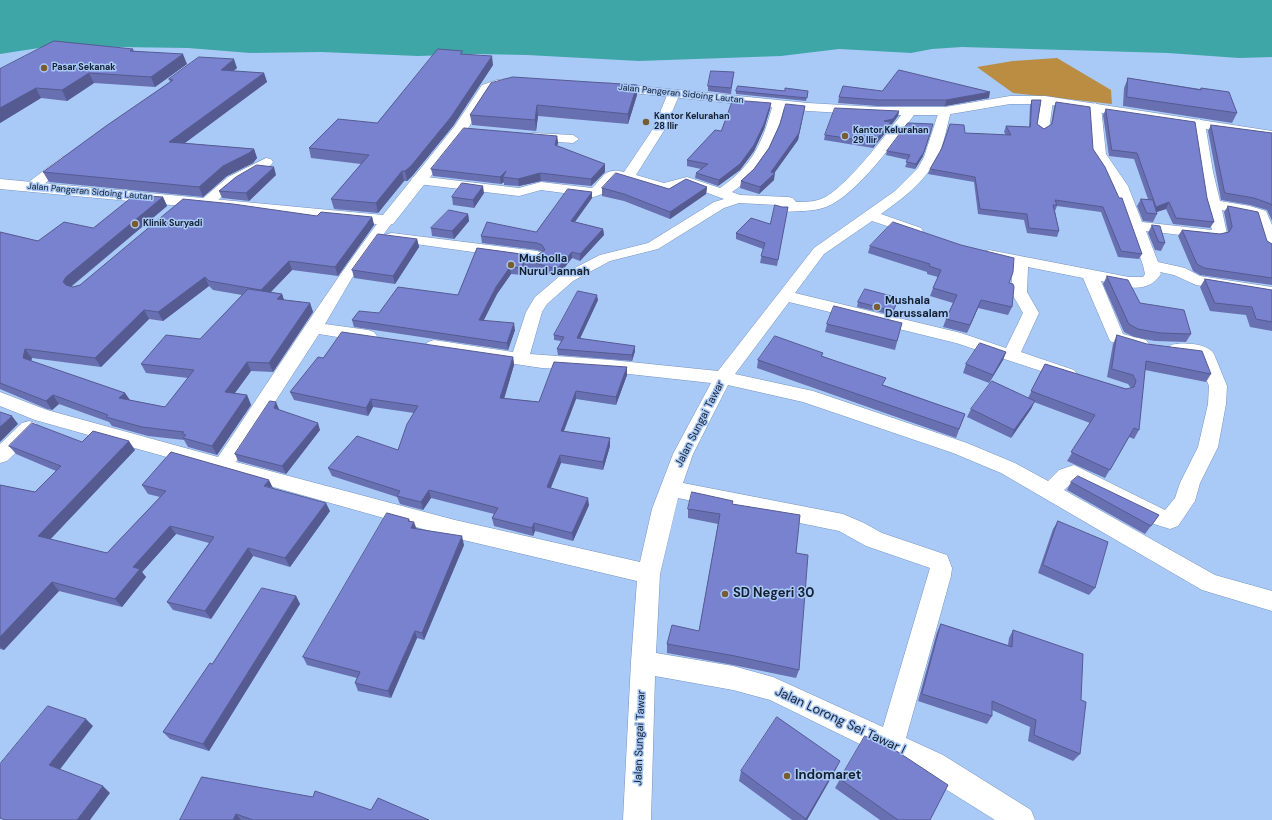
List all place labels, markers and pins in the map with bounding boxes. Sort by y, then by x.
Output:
marker: Pasar Sekanak [39,63,49,73]
place label: Pasar Sekanak [52,63,116,73]
place label: Kantor Kelurahan 28 Ilir [654,112,730,133]
marker: Kantor Kelurahan 28 Ilir [641,117,651,127]
place label: Kantor Kelurahan 29 Ilir [853,126,929,147]
marker: Kantor Kelurahan 29 Ilir [840,131,850,141]
marker: Klinik Suryadi [130,219,140,229]
place label: Klinik Suryadi [143,219,202,229]
place label: Musholla Nurul Jannah [519,252,590,278]
marker: Musholla Nurul Jannah [506,260,516,270]
place label: Mushala Darussalam [885,294,948,320]
marker: Mushala Darussalam [872,302,882,312]
place label: SD Negeri 30 [733,586,814,602]
marker: SD Negeri 30 [720,589,730,599]
place label: Indomaret [795,768,861,784]
marker: Indomaret [782,771,792,781]

